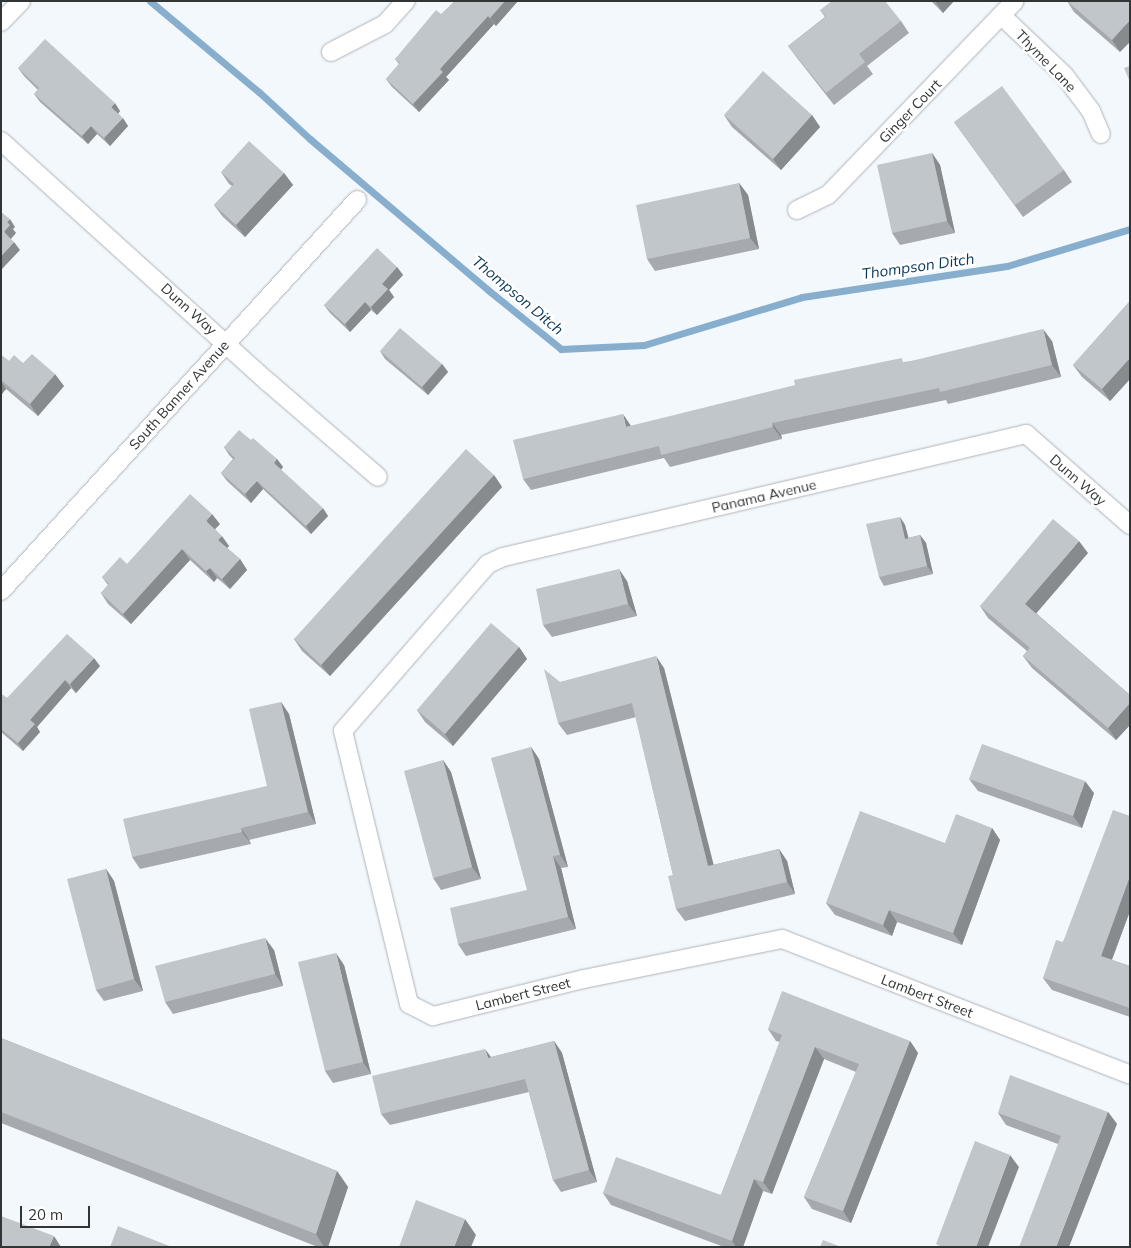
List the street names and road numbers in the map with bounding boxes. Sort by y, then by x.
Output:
street label: Thyme Lane [1012,27,1080,95]
street label: Ginger Court [875,76,945,146]
street label: Dunn Way [158,280,220,338]
street label: South Banner Avenue [126,337,232,453]
street label: Dunn Way [1046,451,1110,509]
street label: Panama Avenue [710,476,818,516]
street label: Lambert Street [879,971,975,1021]
street label: Lambert Street [474,974,572,1014]

